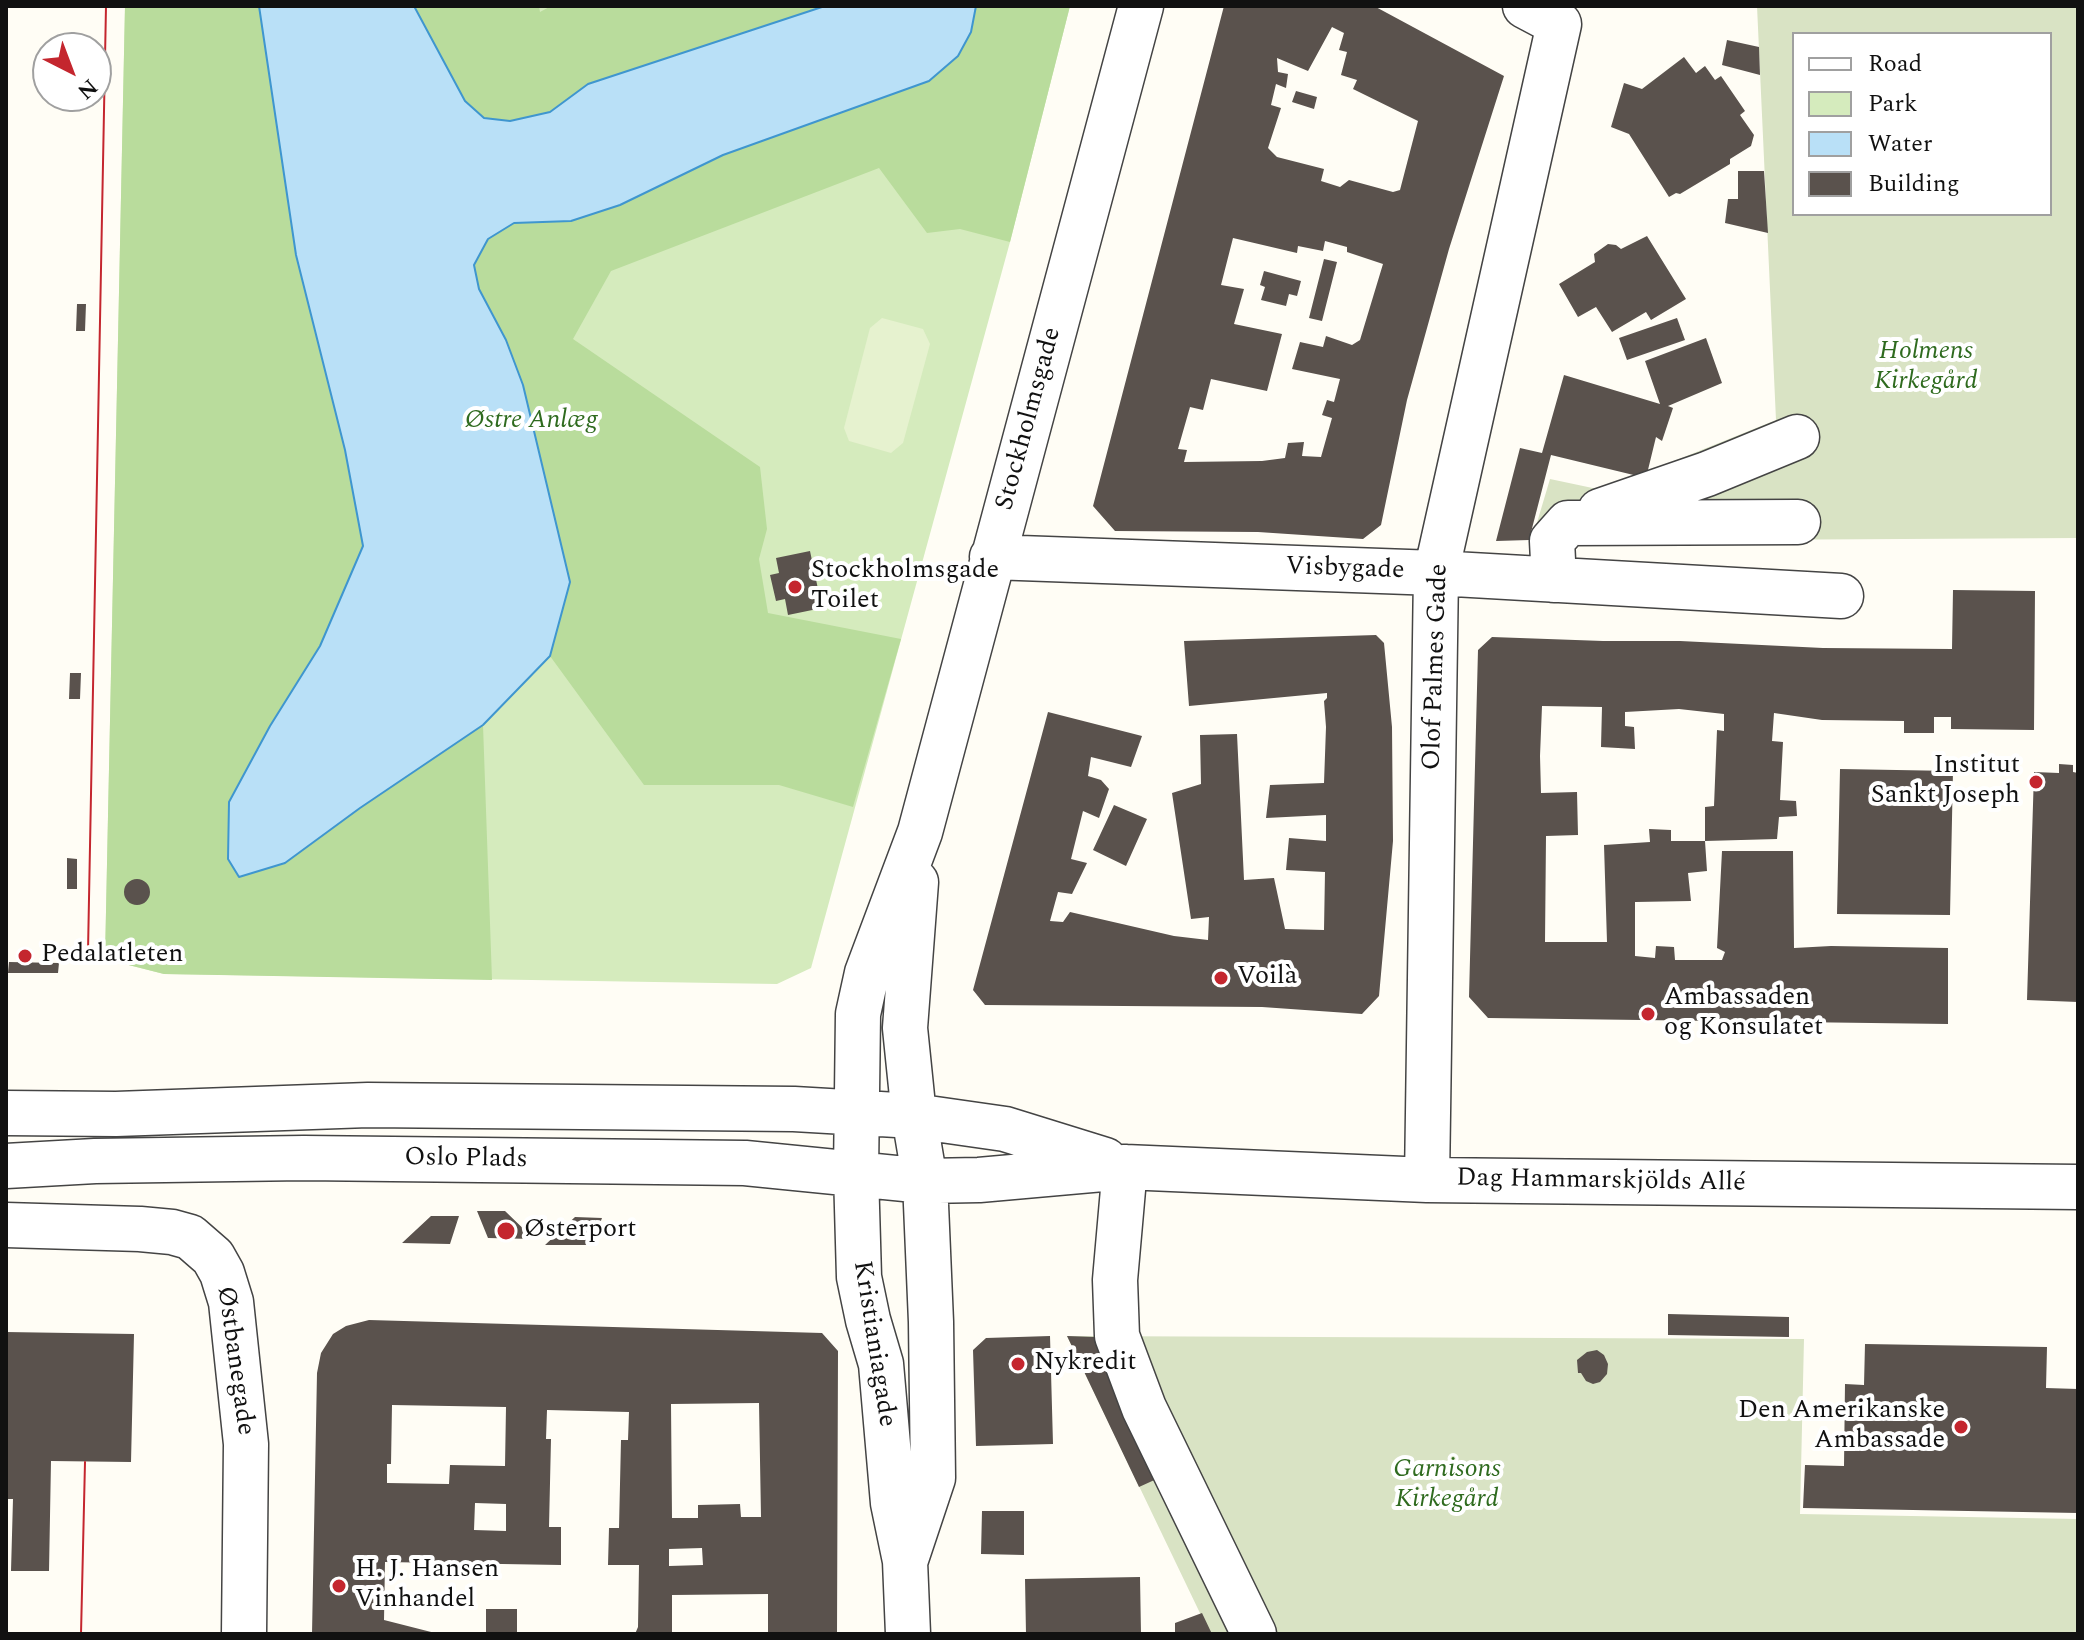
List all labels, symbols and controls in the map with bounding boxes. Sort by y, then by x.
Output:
north arrow [32,32,112,112]
legend [1792,32,2052,216]
text: Road [1868,46,1922,82]
text: N [69,70,105,107]
text: Park [1868,86,1918,122]
text: Water [1868,126,1932,162]
text: Building [1868,166,1960,202]
street label: Stockholmsgade [991,324,1069,514]
park label: Holmens Kirkegård [1874,337,1978,398]
park label: Østre Anlæg [465,406,597,438]
street label: Visbygade [1285,552,1405,588]
place label: Stockholmsgade Toilet [811,556,999,618]
street label: Olof Palmes Gade [1418,563,1456,771]
marker: Stockholmsgade Toilet [786,578,804,596]
place label: Institut Sankt Joseph [1871,751,2020,812]
marker: Institut Sankt Joseph [2027,773,2045,791]
place label: Pedalatleten [41,940,183,972]
marker: Pedalatleten [16,947,34,965]
place label: Voilà [1237,962,1297,994]
marker: Voilà [1212,969,1230,987]
place label: Ambassaden og Konsulatet [1664,983,1823,1044]
marker: Ambassaden og Konsulatet [1639,1005,1657,1023]
street label: Oslo Plads [404,1143,528,1177]
street label: Dag Hammarskjölds Allé [1456,1164,1746,1200]
place label: Østerport [524,1215,637,1247]
marker: Østerport [495,1220,517,1242]
street label: Kristianiagade [844,1259,902,1429]
street label: Østbanegade [208,1285,260,1437]
place label: Nykredit [1034,1348,1137,1380]
marker: Nykredit [1009,1355,1027,1373]
place label: Den Amerikanske Ambassade [1738,1396,1945,1458]
marker: Den Amerikanske Ambassade [1952,1418,1970,1436]
park label: Garnisons Kirkegård [1393,1455,1501,1516]
place label: H. J. Hansen Vinhandel [355,1555,499,1616]
marker: H. J. Hansen Vinhandel [330,1577,348,1595]

